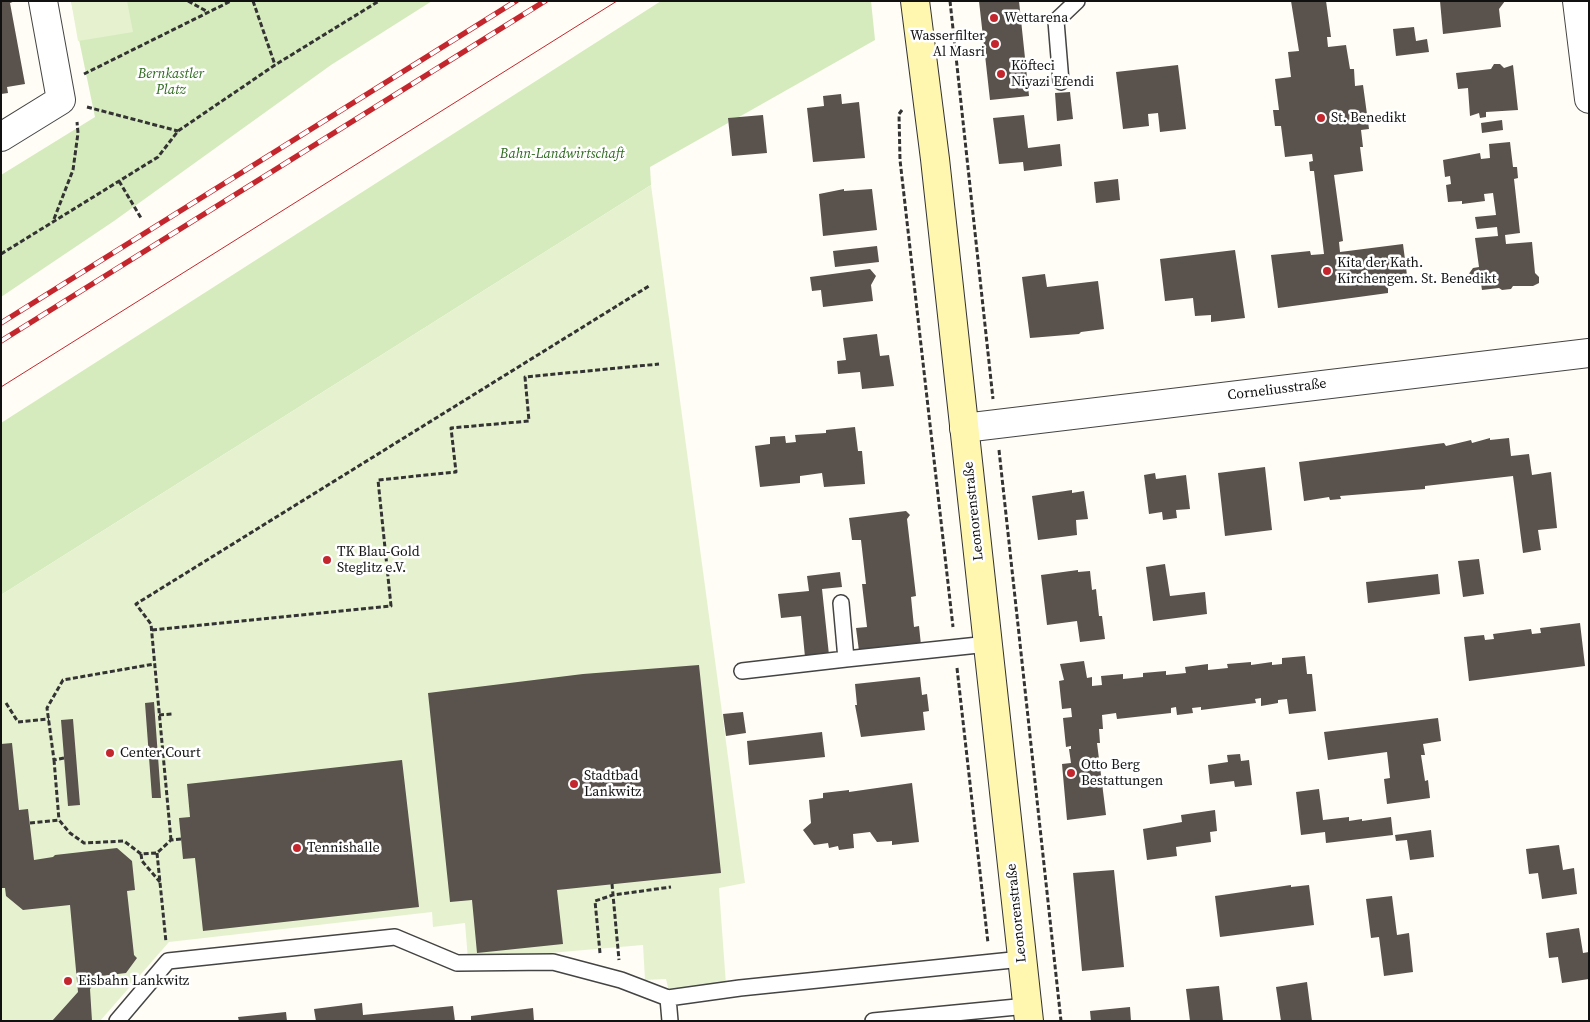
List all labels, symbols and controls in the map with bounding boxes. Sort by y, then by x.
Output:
place label: Wettarena [1004,10,1068,26]
marker: Wettarena [988,12,1000,24]
place label: Wasserfilter Al Masri [910,28,985,60]
marker: Wasserfilter Al Masri [989,38,1001,50]
place label: Köfteci Niyazi Efendi [1011,58,1094,90]
park label: Bernkastler Platz [138,66,204,98]
marker: Köfteci Niyazi Efendi [995,68,1007,80]
place label: St. Benedikt [1331,110,1406,126]
marker: St. Benedikt [1315,112,1327,124]
park label: Bahn-Landwirtschaft [500,146,624,162]
place label: Kita der Kath. Kirchengem. St. Benedikt [1337,255,1496,288]
marker: Kita der Kath. Kirchengem. St. Benedikt [1321,265,1333,277]
street label: Corneliusstraße [1227,376,1327,404]
street label: Leonorenstraße [960,461,988,561]
place label: TK Blau-Gold Steglitz e.V. [337,544,420,576]
marker: TK Blau-Gold Steglitz e.V. [321,554,333,566]
place label: Center Court [120,745,201,761]
marker: Center Court [104,747,116,759]
place label: Otto Berg Bestattungen [1081,757,1163,790]
marker: Otto Berg Bestattungen [1065,767,1077,779]
place label: Stadtbad Lankwitz [584,768,641,800]
marker: Stadtbad Lankwitz [568,778,580,790]
place label: Tennishalle [307,840,380,856]
marker: Tennishalle [291,842,303,854]
street label: Leonorenstraße [1003,863,1031,963]
place label: Eisbahn Lankwitz [78,973,189,989]
marker: Eisbahn Lankwitz [62,975,74,987]

